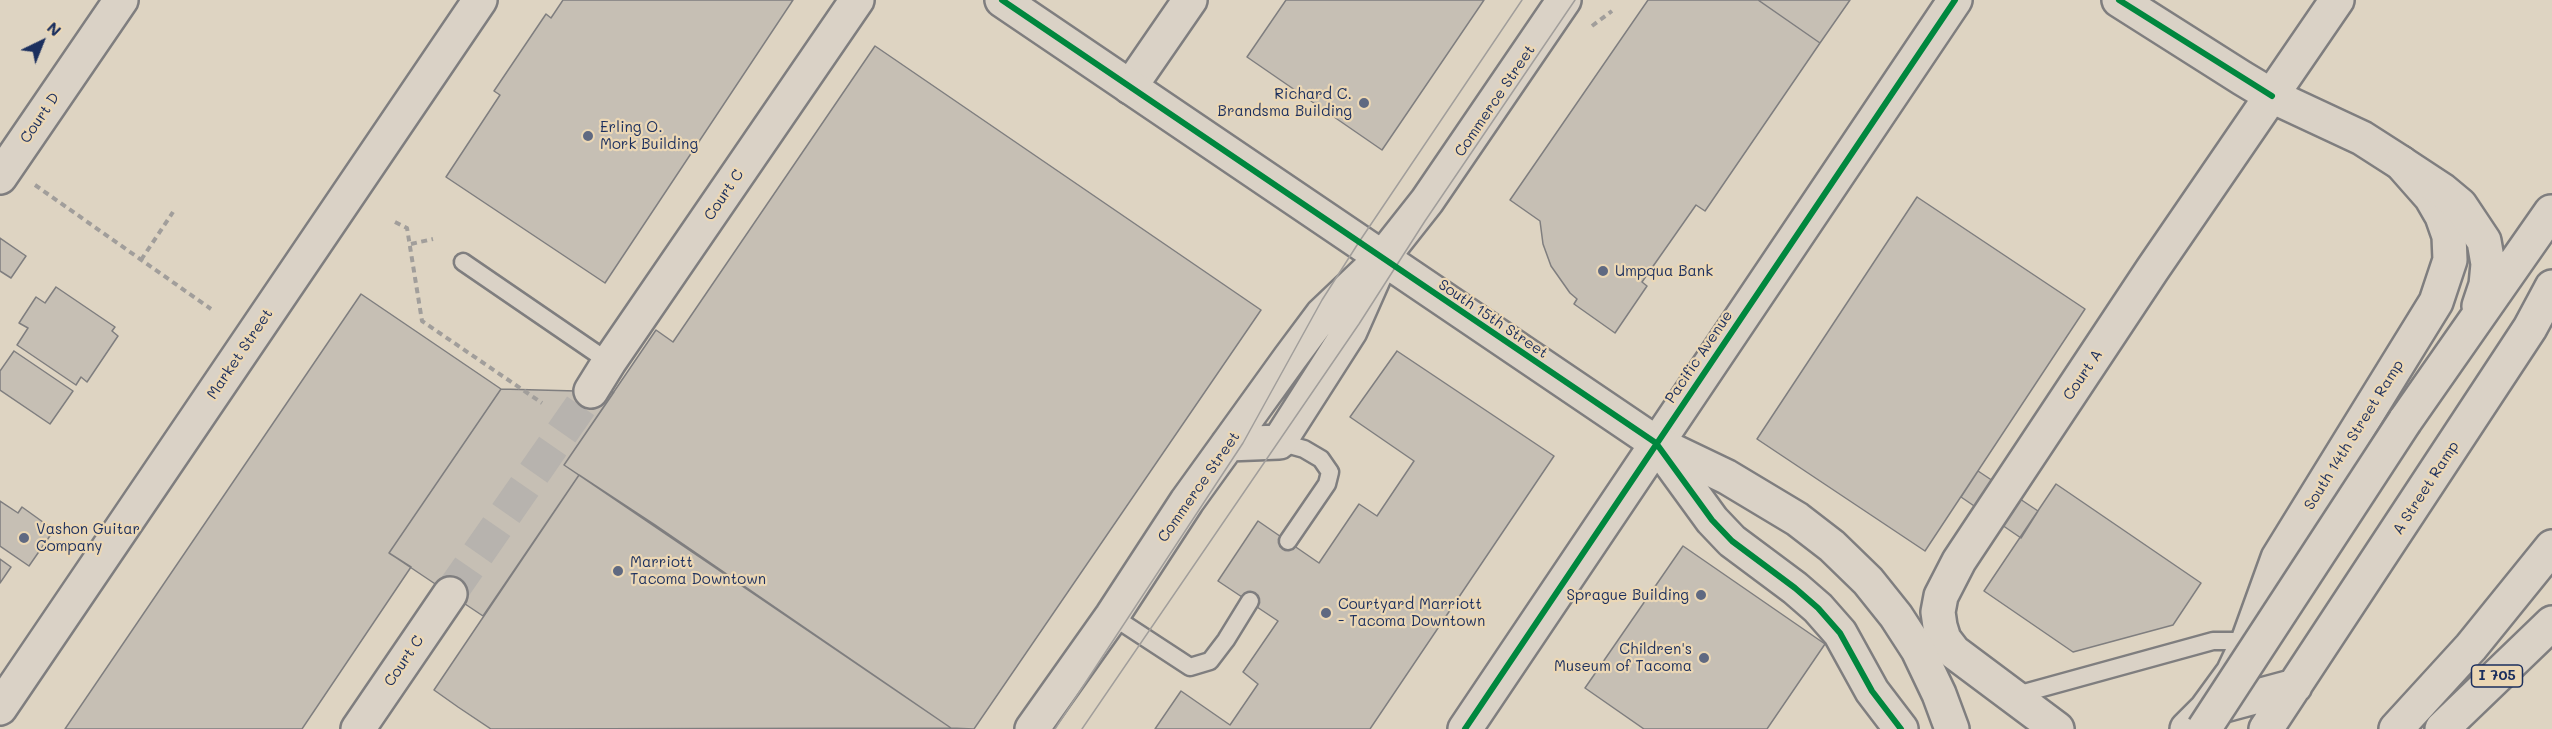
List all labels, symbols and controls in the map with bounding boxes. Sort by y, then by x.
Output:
north arrow [12,12,72,72]
text: N [43,17,66,40]
street label: Commerce Street [1451,42,1539,160]
place label: Richard C. Brandsma Building [1218,85,1352,120]
street label: Court D [17,89,63,147]
marker: Richard C. Brandsma Building [1357,96,1371,110]
place label: Erling O. Mork Building [600,118,698,153]
marker: Erling O. Mork Building [581,129,595,143]
street label: Court C [700,166,748,224]
place label: Umpqua Bank [1615,262,1713,280]
marker: Umpqua Bank [1596,264,1610,278]
street label: South 15th Street [1435,276,1551,362]
street label: Market Street [203,305,277,403]
street label: Pacific Avenue [1661,307,1737,407]
street label: Court A [2060,346,2106,404]
street label: South 14th Street Ramp [2300,357,2408,513]
street label: Commerce Street [1154,428,1244,546]
street label: A Street Ramp [2389,438,2463,538]
place label: Vashon Guitar Company [36,520,140,555]
marker: Vashon Guitar Company [17,531,31,545]
place label: Marriott Tacoma Downtown [630,553,766,588]
marker: Marriott Tacoma Downtown [611,564,625,578]
place label: Sprague Building [1566,586,1689,604]
marker: Sprague Building [1694,588,1708,602]
place label: Courtyard Marriott - Tacoma Downtown [1338,595,1485,630]
marker: Courtyard Marriott - Tacoma Downtown [1319,606,1333,620]
street label: Court C [380,632,428,690]
place label: Children's Museum of Tacoma [1554,640,1692,675]
marker: Children's Museum of Tacoma [1697,651,1711,665]
road number: I 705 [2472,665,2522,687]

